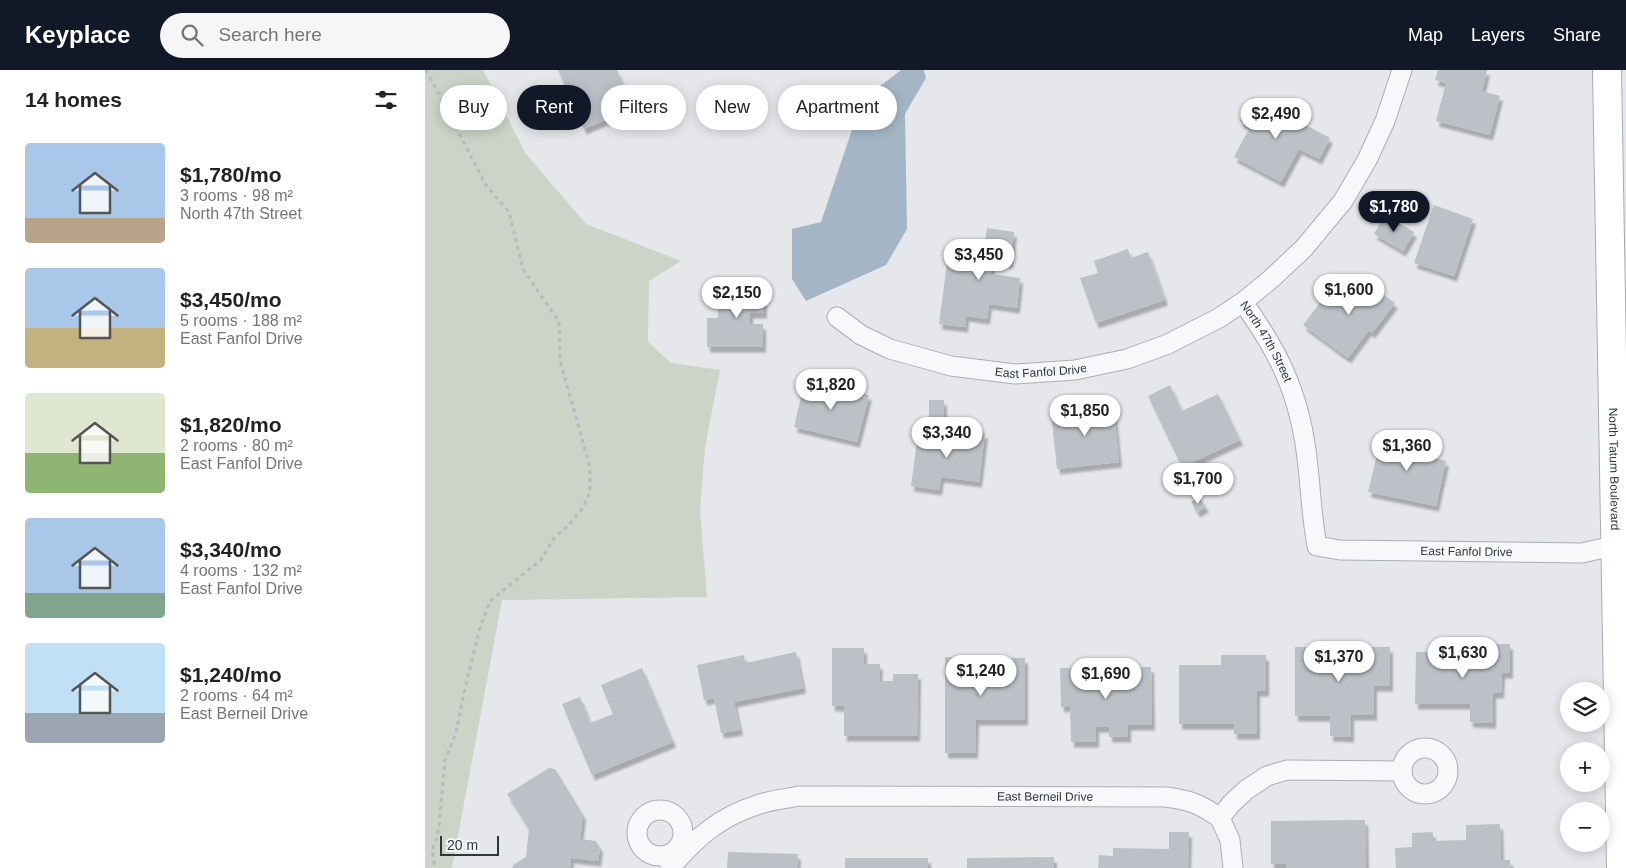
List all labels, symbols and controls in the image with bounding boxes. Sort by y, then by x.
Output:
search box [160,13,510,58]
text: Keyplace [25,21,130,48]
icon: search [178,21,206,49]
text: Search here [218,24,322,45]
text: Map [1408,25,1443,45]
text: Layers [1471,25,1525,45]
text: Share [1553,25,1601,45]
chip: Buy [440,85,507,130]
chip: Rent [517,85,591,130]
chip: Filters [601,85,686,130]
chip: New [696,85,768,130]
chip: Apartment [778,85,897,130]
icon: filters [372,86,400,114]
text: 14 homes [25,88,122,111]
pin: $2,490 [1235,98,1317,140]
text: $2,490 [1252,105,1300,122]
icon: home [65,163,125,223]
text: $1,780/mo [180,163,282,186]
text: 3 rooms · 98 m² [180,187,293,204]
pin: $1,780 [1353,190,1435,233]
text: $1,780 [1370,198,1418,215]
text: North 47th Street [180,205,302,222]
pin: $3,450 [938,238,1020,281]
text: $3,450 [955,246,1003,263]
pin: $1,600 [1308,274,1390,316]
pin: $2,150 [696,276,778,319]
text: $1,600 [1325,281,1373,298]
text: $2,150 [713,284,761,301]
icon: home [65,288,125,348]
text: $3,450/mo [180,288,282,311]
street label: North 47th Street [1237,298,1295,385]
text: 5 rooms · 188 m² [180,312,302,329]
text: East Fanfol Drive [180,330,303,347]
street label: East Fanfol Drive [994,361,1088,381]
pin: $1,820 [790,368,872,411]
text: $1,820 [807,376,855,393]
pin: $1,850 [1044,394,1126,437]
text: $1,850 [1061,402,1109,419]
street label: North Tatum Boulevard [1606,407,1622,530]
icon: home [65,413,125,473]
text: $1,820/mo [180,413,282,436]
pin: $3,340 [906,416,988,459]
text: $3,340 [923,424,971,441]
pin: $1,360 [1366,430,1448,472]
text: 2 rooms · 80 m² [180,437,293,454]
text: $1,360 [1383,437,1431,454]
text: East Fanfol Drive [180,455,303,472]
pin: $1,700 [1157,462,1239,505]
text: $1,700 [1174,470,1222,487]
icon: home [65,538,125,598]
text: $3,340/mo [180,538,282,561]
street label: East Fanfol Drive [1420,544,1513,559]
text: 4 rooms · 132 m² [180,562,302,579]
text: East Fanfol Drive [180,580,303,597]
pin: $1,630 [1422,636,1504,679]
pin: $1,370 [1298,640,1380,683]
text: $1,630 [1439,644,1487,661]
text: $1,370 [1315,648,1363,665]
pin: $1,240 [940,654,1022,697]
pin: $1,690 [1065,658,1147,700]
text: $1,240 [957,662,1005,679]
icon: home [65,663,125,723]
text: $1,240/mo [180,663,282,686]
text: $1,690 [1082,665,1130,682]
map controls [1560,682,1610,852]
button: layers [1560,682,1610,732]
text: 2 rooms · 64 m² [180,687,293,704]
text: East Berneil Drive [180,705,308,722]
button: + [1560,742,1610,792]
street label: East Berneil Drive [997,790,1093,804]
button: − [1560,802,1610,852]
scale bar [440,833,499,856]
text: 20 m [447,837,478,853]

